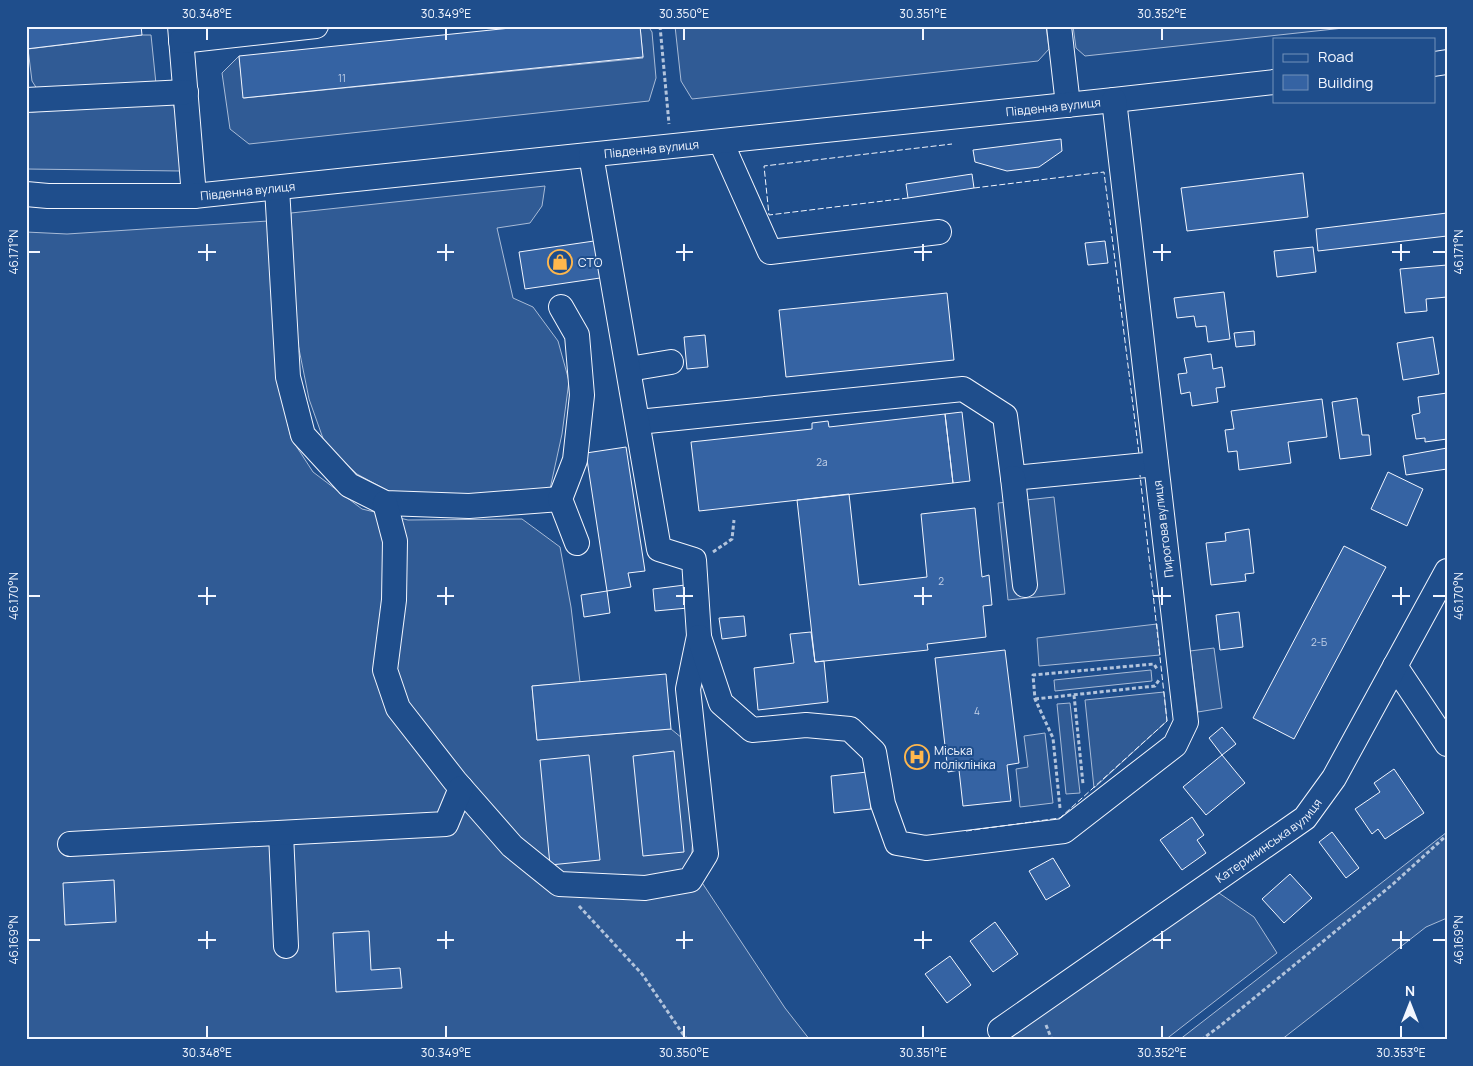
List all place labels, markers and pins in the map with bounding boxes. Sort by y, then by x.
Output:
shop icon: СТО [547,249,573,275]
place label: СТО [578,254,603,271]
place label: Міська поліклініка [934,742,996,773]
hospital icon: Міська поліклініка [904,744,930,770]

